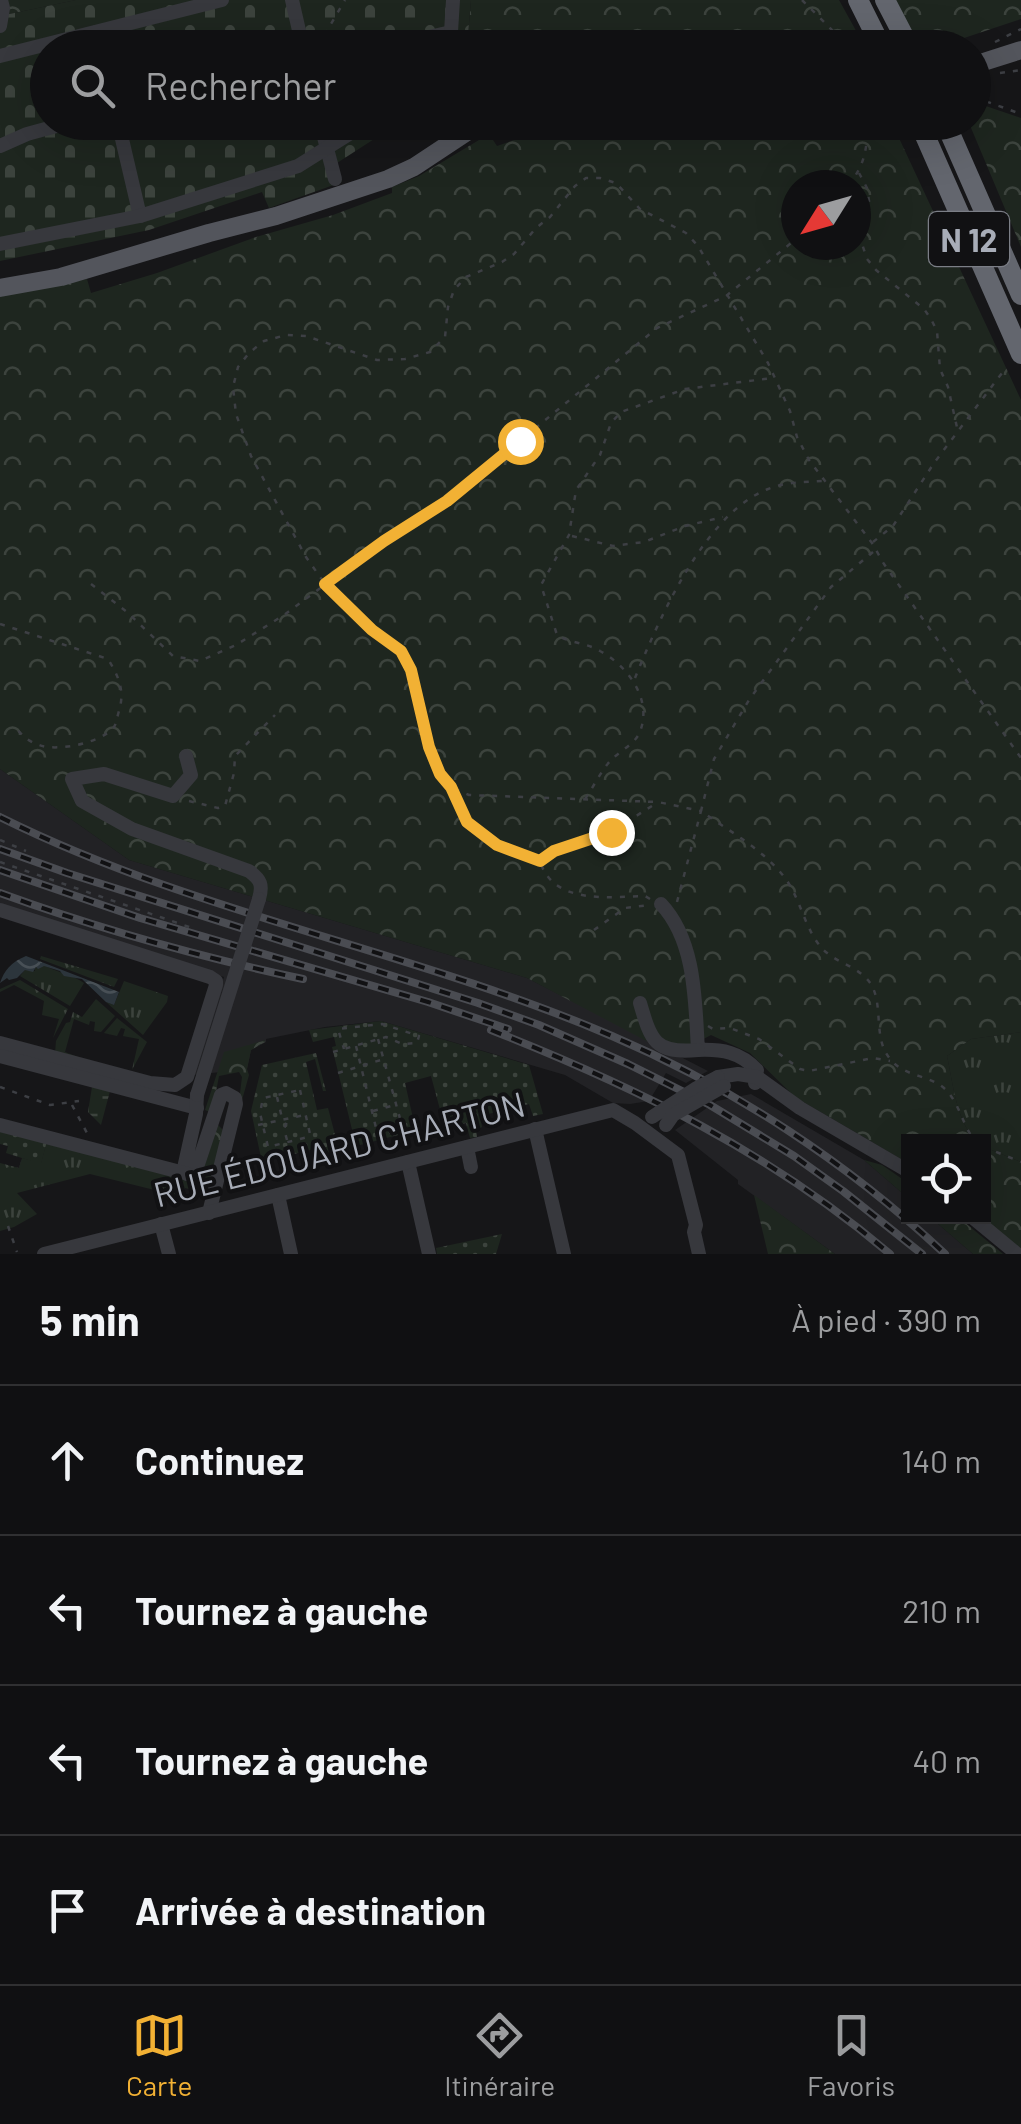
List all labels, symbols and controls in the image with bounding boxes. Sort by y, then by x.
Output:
search box [30,30,991,140]
icon: search [65,58,120,113]
text: Rechercher [145,62,336,108]
north arrow [781,170,871,260]
road number: N 12 [929,212,1009,266]
route start [498,419,544,465]
route end [589,810,635,856]
street label: RUE ÉDOUARD CHARTON [149,1082,529,1214]
map controls [901,1134,991,1224]
button: locate [901,1134,991,1224]
text: 5 min [40,1294,140,1344]
text: À pied · 390 m [791,1300,981,1338]
icon: ahead [40,1433,95,1488]
text: Continuez [135,1437,304,1483]
text: 140 m [901,1441,981,1479]
icon: left [40,1583,95,1638]
text: Tournez à gauche [135,1587,428,1633]
text: 210 m [902,1591,981,1629]
icon: left [40,1733,95,1788]
text: Tournez à gauche [135,1737,428,1783]
text: 40 m [912,1741,981,1779]
icon: arrive [40,1883,95,1938]
text: Arrivée à destination [135,1887,486,1933]
tab: Carte [126,2008,192,2102]
tab: Itinéraire [444,2008,555,2102]
tab: Favoris [807,2008,895,2102]

